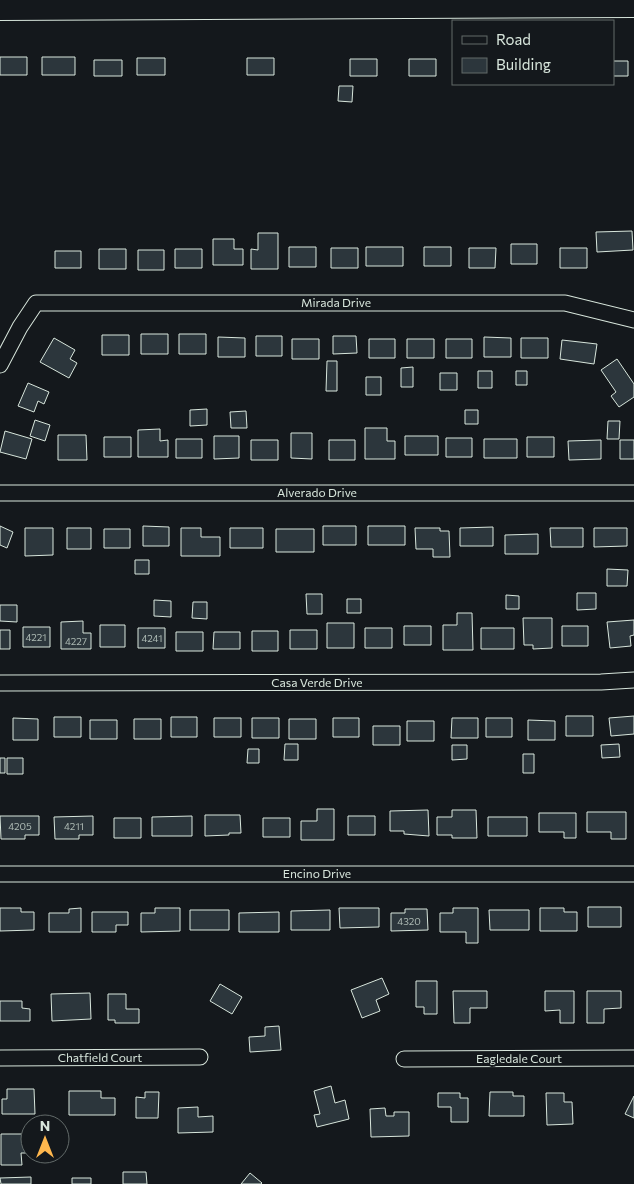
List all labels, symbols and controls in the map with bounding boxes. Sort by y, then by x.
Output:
legend [452,20,614,85]
text: Road [496,30,531,48]
text: Building [496,55,551,73]
street label: Mirada Drive [301,295,371,309]
street label: Alverado Drive [277,485,357,499]
house number: 4221 [25,631,47,643]
house number: 4241 [141,632,163,644]
house number: 4227 [65,635,87,647]
street label: Casa Verde Drive [271,675,363,689]
house number: 4205 [8,820,32,832]
house number: 4211 [64,820,84,832]
street label: Encino Drive [283,866,351,880]
house number: 4320 [397,915,421,927]
street label: Chatfield Court [58,1050,142,1064]
street label: Eagledale Court [476,1051,562,1065]
north arrow [20,1114,70,1164]
text: N [40,1117,50,1134]

